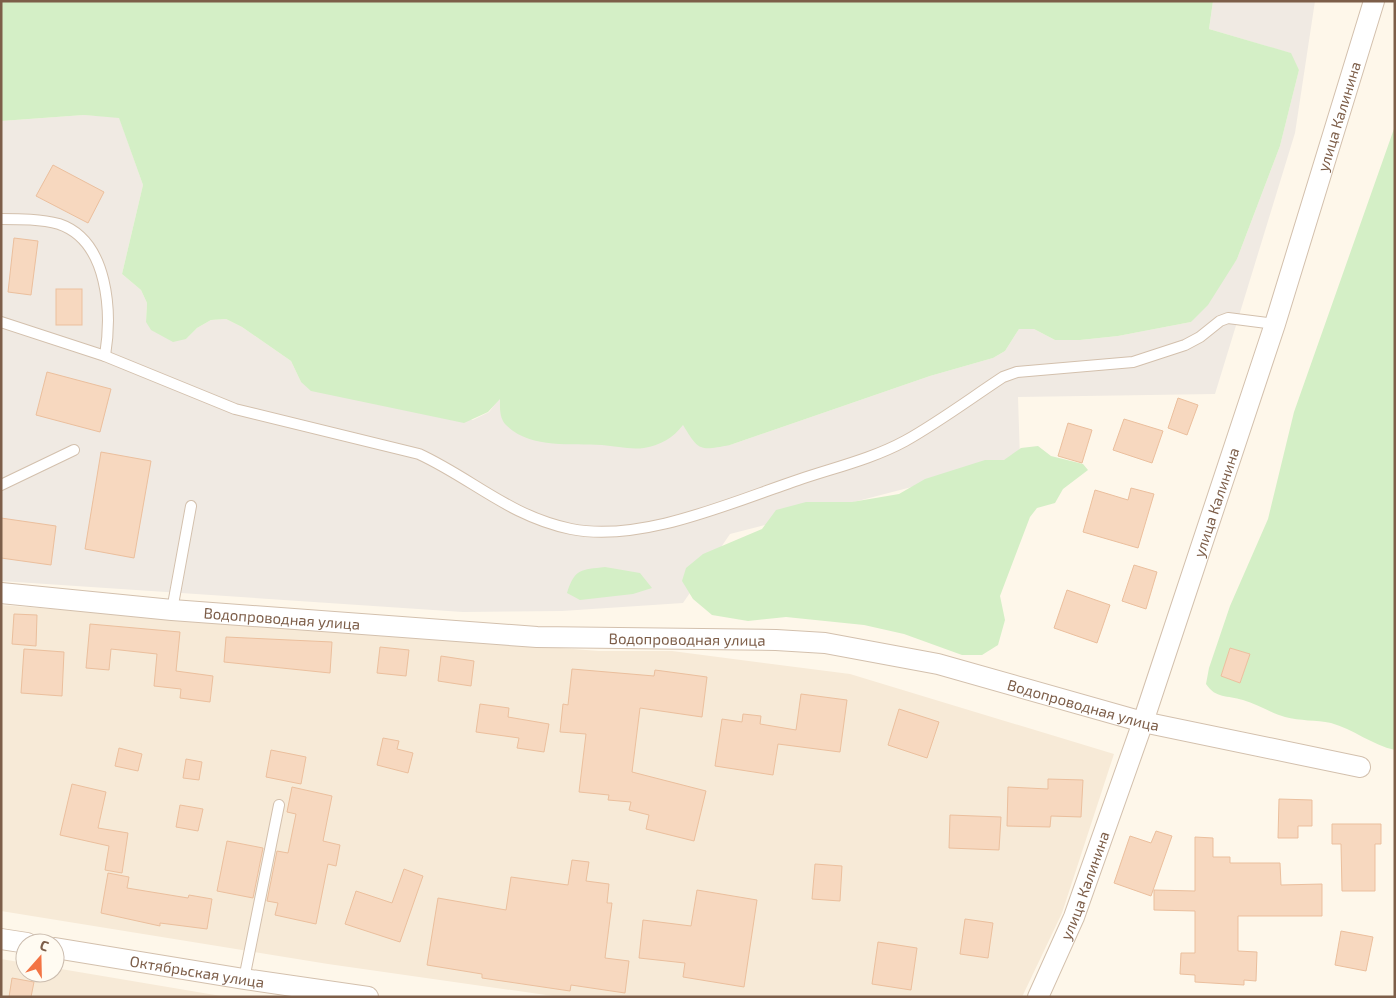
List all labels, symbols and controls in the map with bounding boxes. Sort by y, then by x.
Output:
street label: улица Калинина [1313,59,1364,174]
street label: улица Калинина [1189,445,1242,560]
street label: Водопроводная улица [203,603,361,633]
street label: Водопроводная улица [609,629,766,649]
street label: Водопроводная улица [1005,675,1161,734]
street label: улица Калинина [1056,829,1113,943]
north arrow [15,933,65,983]
text: С [38,936,51,955]
street label: Октябрьская улица [129,951,266,991]

